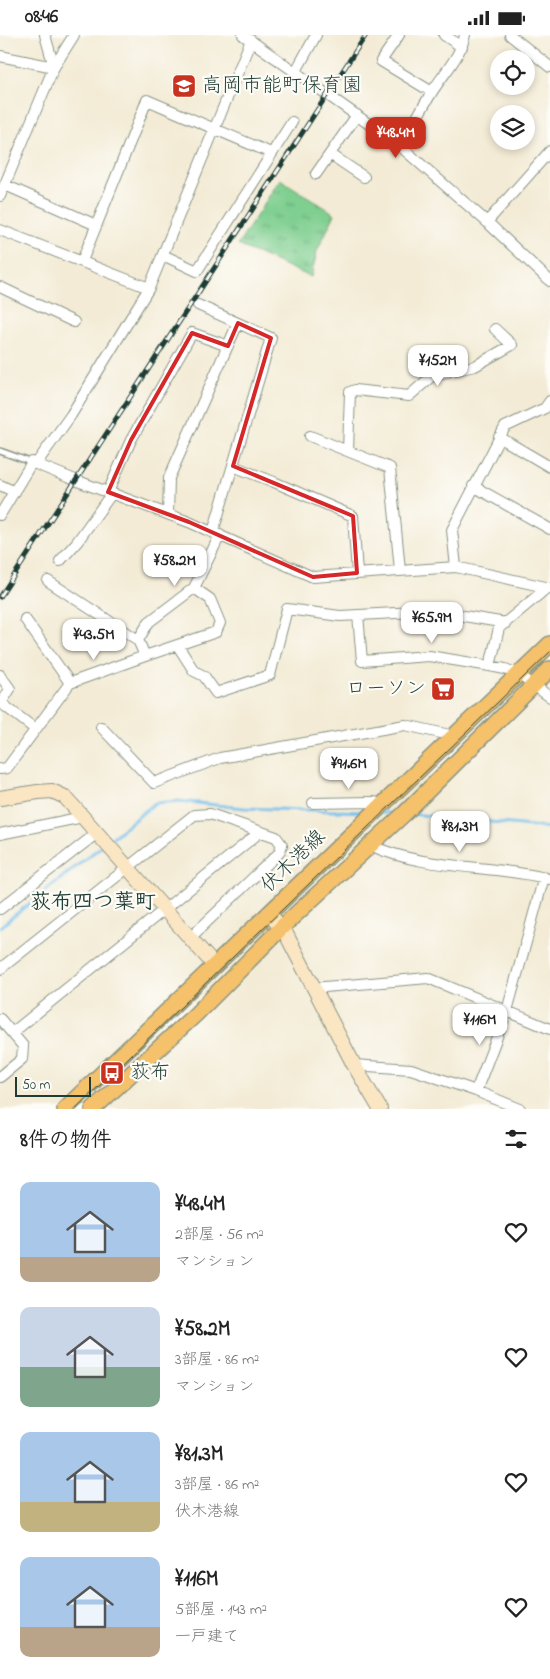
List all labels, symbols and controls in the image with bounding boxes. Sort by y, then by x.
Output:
text: 08:46 [25,4,58,31]
map controls [490,50,535,150]
button: locate [490,50,535,95]
place label: 高岡市能町保育園 [202,72,362,101]
school or university icon: 高岡市能町保育園 [171,73,197,99]
button: layers [490,105,535,150]
pin: ¥48.4M [355,117,437,159]
text: ¥48.4M [377,121,415,145]
pin: ¥152M [403,345,473,387]
text: ¥152M [419,349,457,373]
pin: ¥58.2M [134,545,216,587]
text: ¥58.2M [154,549,196,573]
pin: ¥65.9M [391,601,473,644]
text: ¥65.9M [412,606,452,630]
pin: ¥43.5M [53,619,135,661]
text: ¥43.5M [73,623,115,647]
place label: ローソン [346,675,426,704]
supermarket icon: ローソン [430,676,456,702]
pin: ¥91.6M [308,747,390,790]
text: ¥91.6M [331,752,367,776]
pin: ¥81.3M [419,811,501,853]
text: ¥81.3M [442,815,478,839]
street label: 伏木港線 [255,824,333,900]
district label: 荻布四つ葉町 [30,888,156,918]
pin: ¥116M [445,1003,515,1046]
text: ¥116M [463,1008,497,1032]
place label: 荻布 [130,1059,170,1088]
bus stop icon: 荻布 [99,1060,125,1086]
scale bar [15,1074,91,1097]
text: 50 m [22,1075,50,1096]
icon: filters [502,1125,530,1153]
text: 8件の物件 [20,1126,112,1156]
text: ¥48.4M [175,1190,225,1220]
icon: home [60,1202,120,1262]
icon: heart [502,1218,530,1246]
text: 2部屋 · 56 m² [175,1223,264,1247]
text: マンション [175,1250,254,1274]
text: ¥58.2M [175,1315,231,1345]
icon: home [60,1327,120,1387]
icon: heart [502,1343,530,1371]
text: 3部屋 · 86 m² [175,1348,259,1372]
text: マンション [175,1375,254,1399]
text: ¥81.3M [175,1440,223,1470]
icon: home [60,1452,120,1512]
icon: heart [502,1468,530,1496]
text: 3部屋 · 86 m² [175,1473,259,1497]
text: 伏木港線 [175,1500,239,1524]
text: ¥116M [175,1565,219,1595]
icon: home [60,1577,120,1637]
icon: heart [502,1593,530,1621]
text: 5部屋 · 143 m² [175,1598,267,1622]
text: 一戸建て [175,1625,239,1649]

